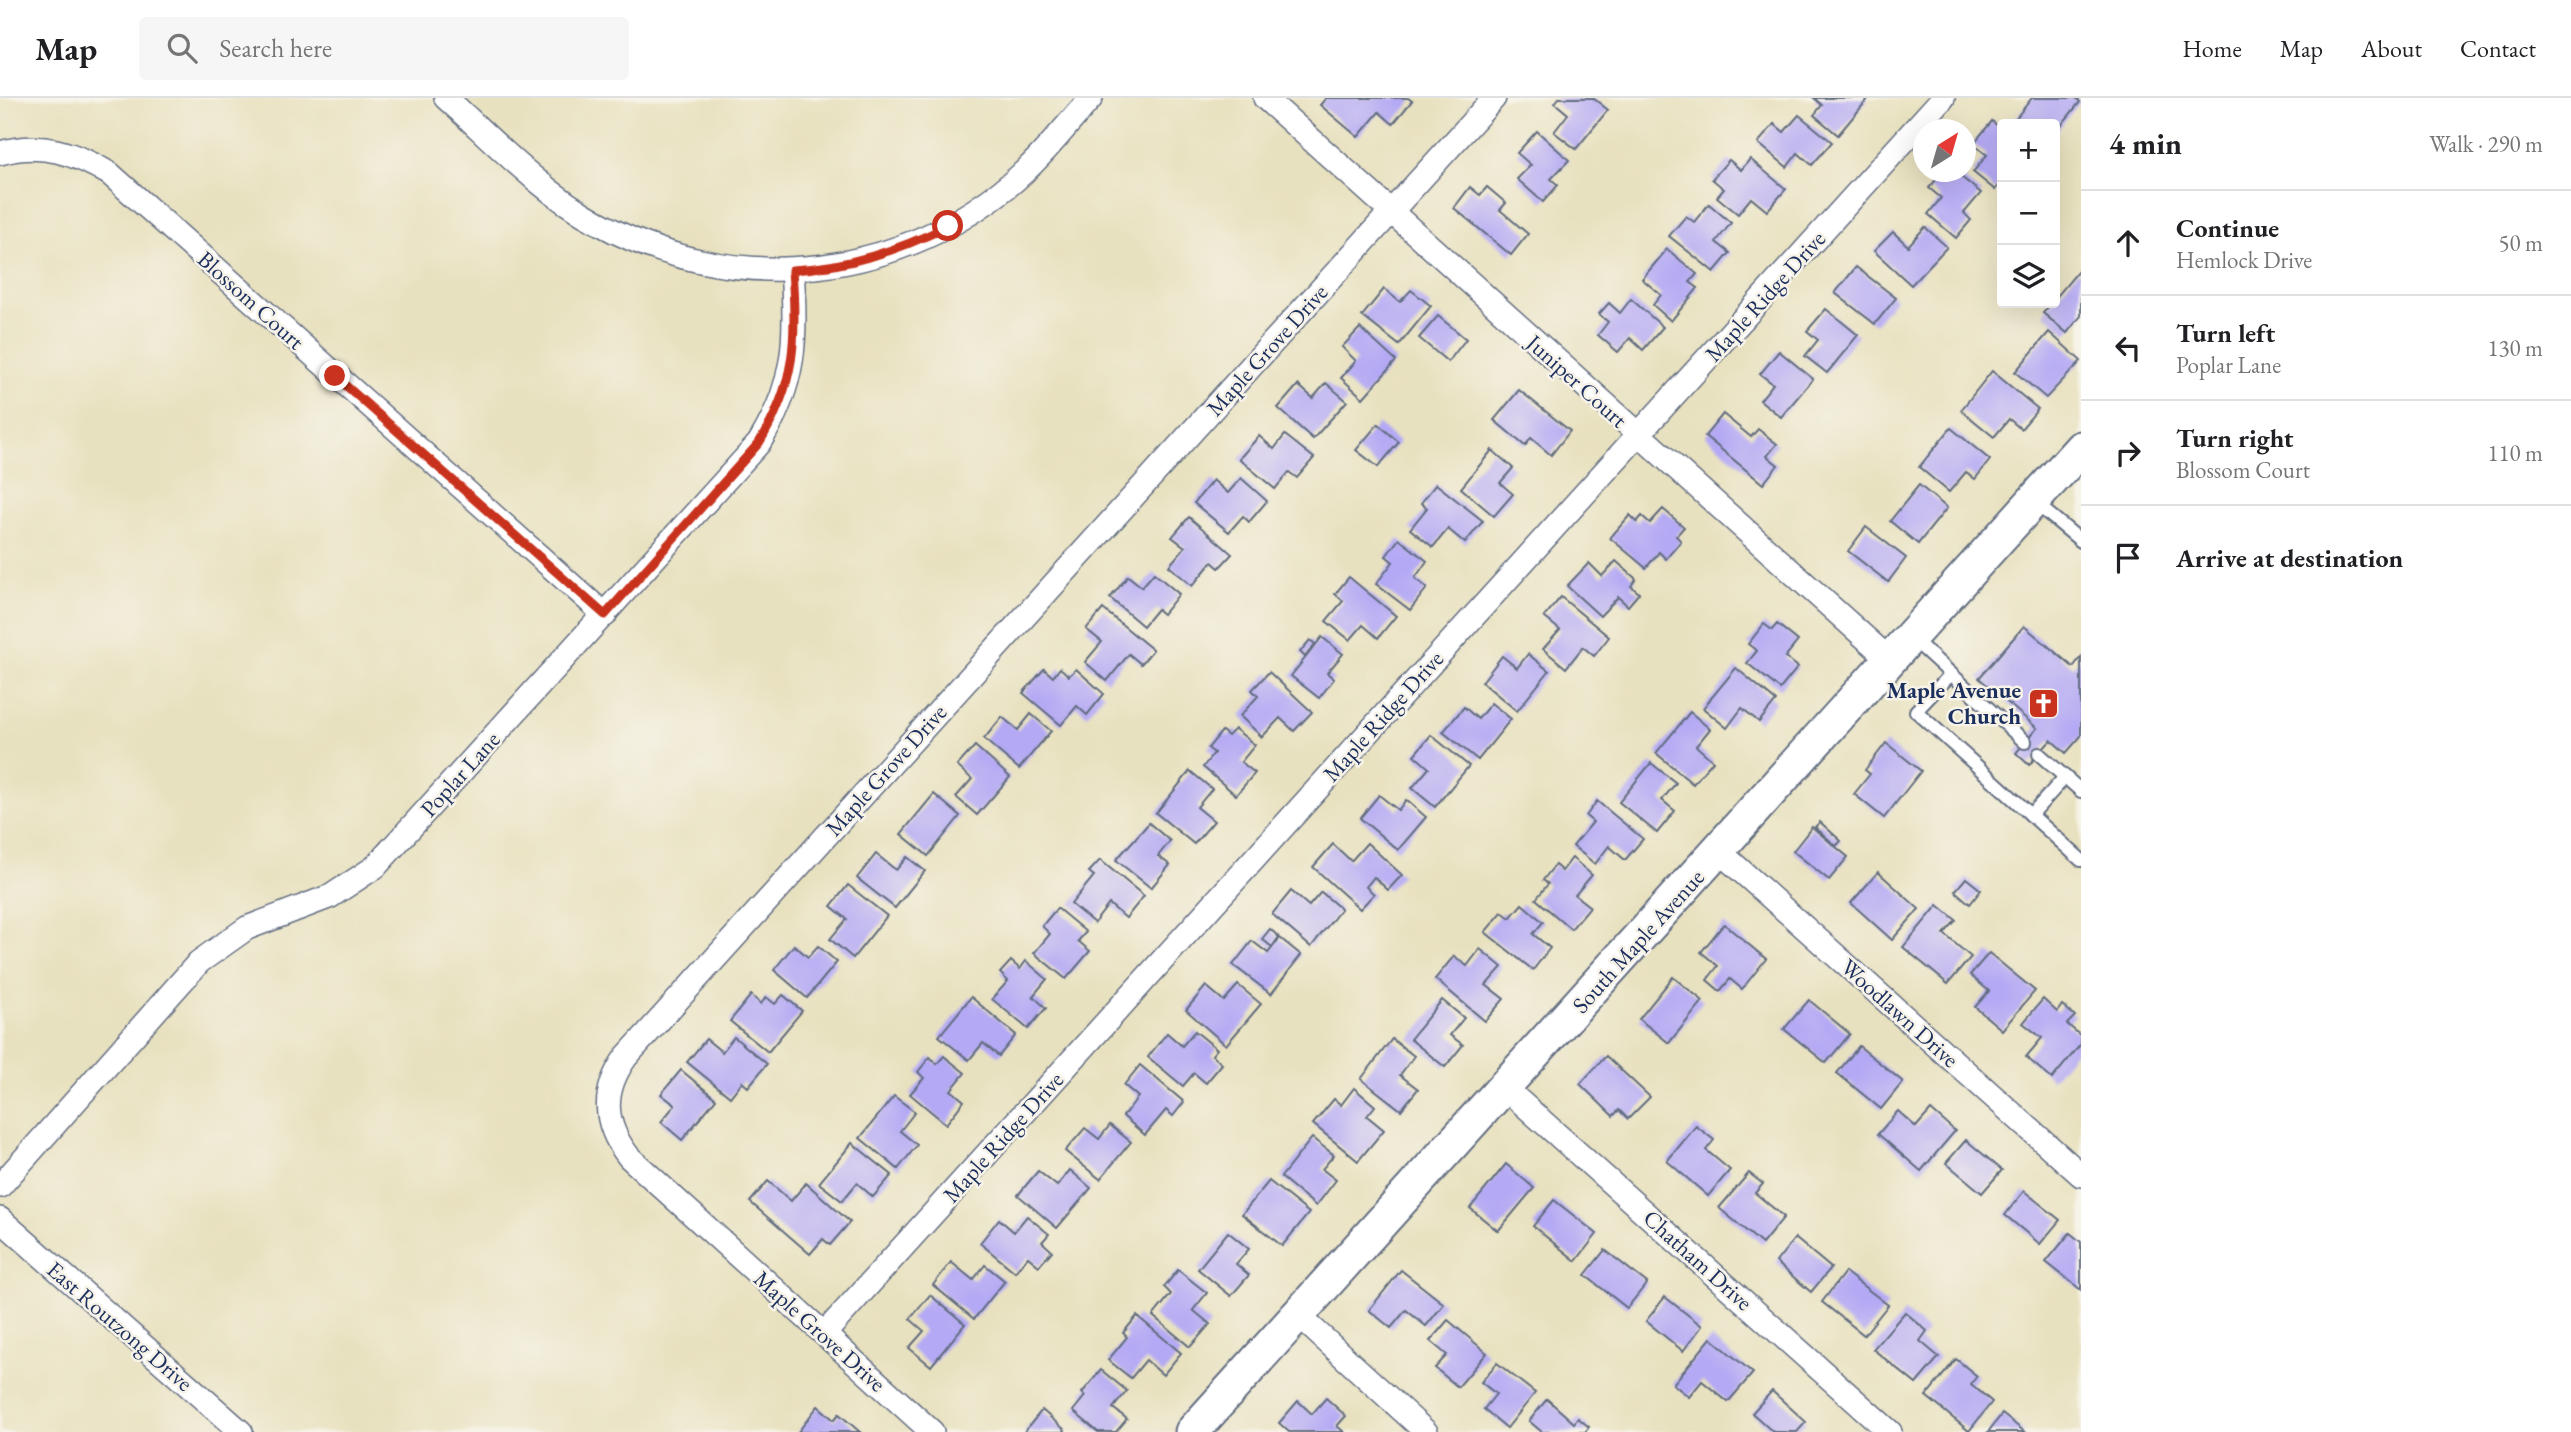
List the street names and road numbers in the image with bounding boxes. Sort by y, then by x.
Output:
street label: Maple Ridge Drive [1698,224,1832,368]
street label: Blossom Court [191,244,311,356]
street label: Maple Grove Drive [1200,278,1334,422]
street label: Juniper Court [1519,326,1634,435]
street label: Maple Ridge Drive [1316,644,1450,788]
street label: Maple Grove Drive [819,698,953,842]
street label: Poplar Lane [414,725,506,823]
street label: South Maple Avenue [1565,863,1711,1019]
street label: Woodlawn Drive [1835,952,1965,1074]
street label: Maple Ridge Drive [936,1065,1070,1209]
street label: Chatham Drive [1637,1203,1759,1317]
street label: East Routzong Drive [41,1254,199,1398]
street label: Maple Grove Drive [748,1264,892,1398]

